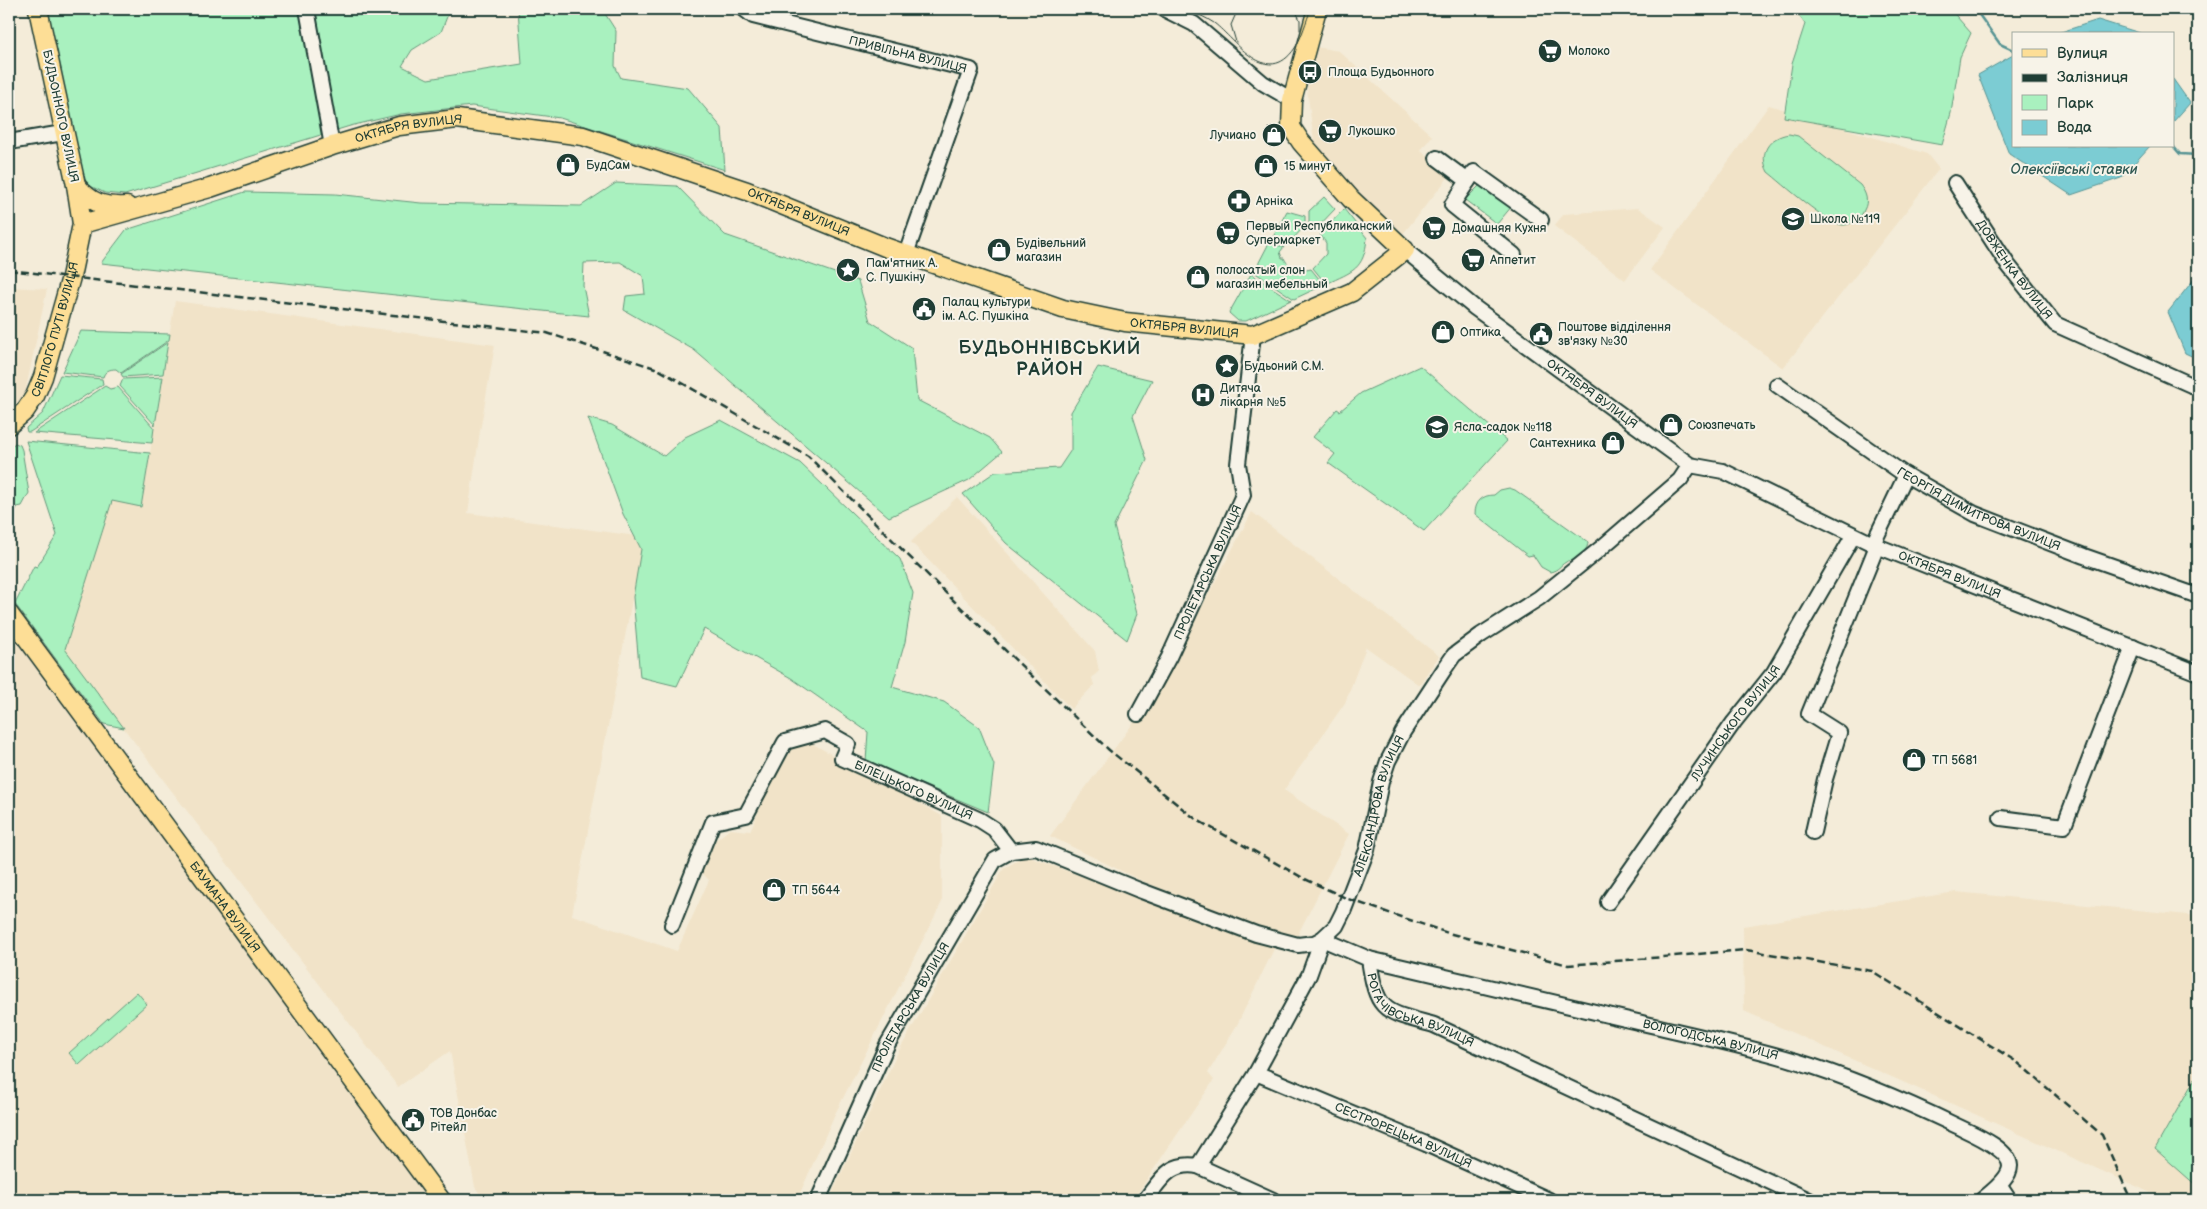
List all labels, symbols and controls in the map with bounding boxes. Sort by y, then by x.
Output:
legend [2012,32,2174,148]
street label: ПРИВІЛЬНА ВУЛИЦЯ [847,33,968,77]
supermarket icon: Молоко [1537,38,1563,64]
place label: Молоко [1568,44,1610,59]
text: Вулиця [2057,44,2108,63]
street label: БУДЬОННОГО ВУЛИЦЯ [39,49,82,184]
bus stop icon: Площа Будьонного [1297,59,1323,85]
place label: Площа Будьонного [1328,65,1434,80]
text: Залізниця [2057,68,2128,87]
text: Парк [2057,94,2094,113]
street label: ОКТЯБРЯ ВУЛИЦЯ [353,112,463,147]
supermarket icon: Лукошко [1317,118,1343,144]
text: Вода [2057,118,2092,137]
shop icon: Лучиано [1261,122,1287,148]
place label: Лукошко [1347,124,1395,139]
place label: Лучиано [1209,128,1256,143]
shop icon: БудСам [555,152,581,178]
shop icon: 15 минут [1253,153,1279,179]
place label: БудСам [586,158,630,173]
place label: 15 минут [1284,159,1332,174]
water label: Олексіївські ставки [2010,161,2138,178]
street label: ОКТЯБРЯ ВУЛИЦЯ [745,185,852,240]
pharmacy icon: Арніка [1226,188,1252,214]
place label: Арніка [1255,194,1293,209]
school or university icon: Школа №119 [1780,206,1806,232]
place label: Школа №119 [1810,212,1880,227]
supermarket icon: Домашняя Кухня [1421,215,1447,241]
street label: ДОВЖЕНКА ВУЛИЦЯ [1973,217,2055,323]
place label: Первый Республиканский Супермаркет [1246,219,1392,248]
supermarket icon: Первый Республиканский Супермаркет [1215,220,1241,246]
place label: Домашняя Кухня [1452,221,1547,236]
place label: Будівельний магазин [1016,236,1086,265]
shop icon: Будівельний магазин [986,237,1012,263]
supermarket icon: Аппетит [1460,247,1486,273]
place label: Аппетит [1489,253,1536,268]
place label: Пам'ятник А. С. Пушкіну [866,256,938,285]
place icon: Пам'ятник А. С. Пушкіну [835,257,861,283]
street label: СВІТЛОГО ПУТІ ВУЛИЦЯ [28,260,82,400]
place label: полосатый слон магазин мебельный [1216,263,1328,292]
shop icon: полосатый слон магазин мебельный [1185,264,1211,290]
place label: Палац культури ім. А.С. Пушкіна [942,295,1031,324]
public building icon: Палац культури ім. А.С. Пушкіна [911,296,937,322]
street label: ОКТЯБРЯ ВУЛИЦЯ [1129,316,1239,342]
shop icon: Оптика [1430,319,1456,345]
place label: Поштове відділення зв'язку №30 [1558,320,1671,349]
public building icon: Поштове відділення зв'язку №30 [1528,321,1554,347]
place label: Оптика [1460,325,1501,340]
district label: БУДЬОННІВСЬКИЙ РАЙОН [959,336,1141,380]
place icon: Будьоний С.М. [1214,353,1240,379]
street label: ОКТЯБРЯ ВУЛИЦЯ [1543,356,1640,432]
place label: Будьоний С.М. [1244,359,1324,374]
place label: Дитяча лікарня №5 [1220,381,1286,410]
hospital icon: Дитяча лікарня №5 [1190,382,1216,408]
shop icon: Союзпечать [1658,412,1684,438]
school or university icon: Ясла-садок №118 [1424,414,1450,440]
place label: Союзпечать [1688,418,1755,433]
place label: Ясла-садок №118 [1454,420,1552,435]
shop icon: Сантехника [1600,430,1626,456]
place label: Сантехника [1530,436,1596,451]
street label: ГЕОРГІЯ ДИМИТРОВА ВУЛИЦЯ [1894,464,2063,554]
street label: ПРОЛЕТАРСЬКА ВУЛИЦЯ [1171,503,1245,642]
street label: ОКТЯБРЯ ВУЛИЦЯ [1896,548,2003,602]
street label: ЛУЧИНСЬКОГО ВУЛИЦЯ [1687,663,1784,785]
street label: АЛЕКСАНДРОВА ВУЛИЦЯ [1350,733,1408,880]
shop icon: ТП 5681 [1901,747,1927,773]
place label: ТП 5681 [1932,753,1977,768]
street label: БІЛЕЦЬКОГО ВУЛИЦЯ [852,758,975,824]
street label: БАУМАНА ВУЛИЦЯ [186,859,263,956]
shop icon: ТП 5644 [761,877,787,903]
place label: ТП 5644 [792,883,841,898]
street label: ПРОЛЕТАРСЬКА ВУЛИЦЯ [869,940,953,1075]
street label: РОГАЧІВСЬКА ВУЛИЦЯ [1363,972,1476,1051]
street label: ВОЛОГОДСЬКА ВУЛИЦЯ [1641,1016,1780,1064]
street label: СЕСТРОРЕЦЬКА ВУЛИЦЯ [1332,1100,1474,1172]
place label: ТОВ Донбас Рітейл [430,1106,497,1135]
public building icon: ТОВ Донбас Рітейл [400,1107,426,1133]

